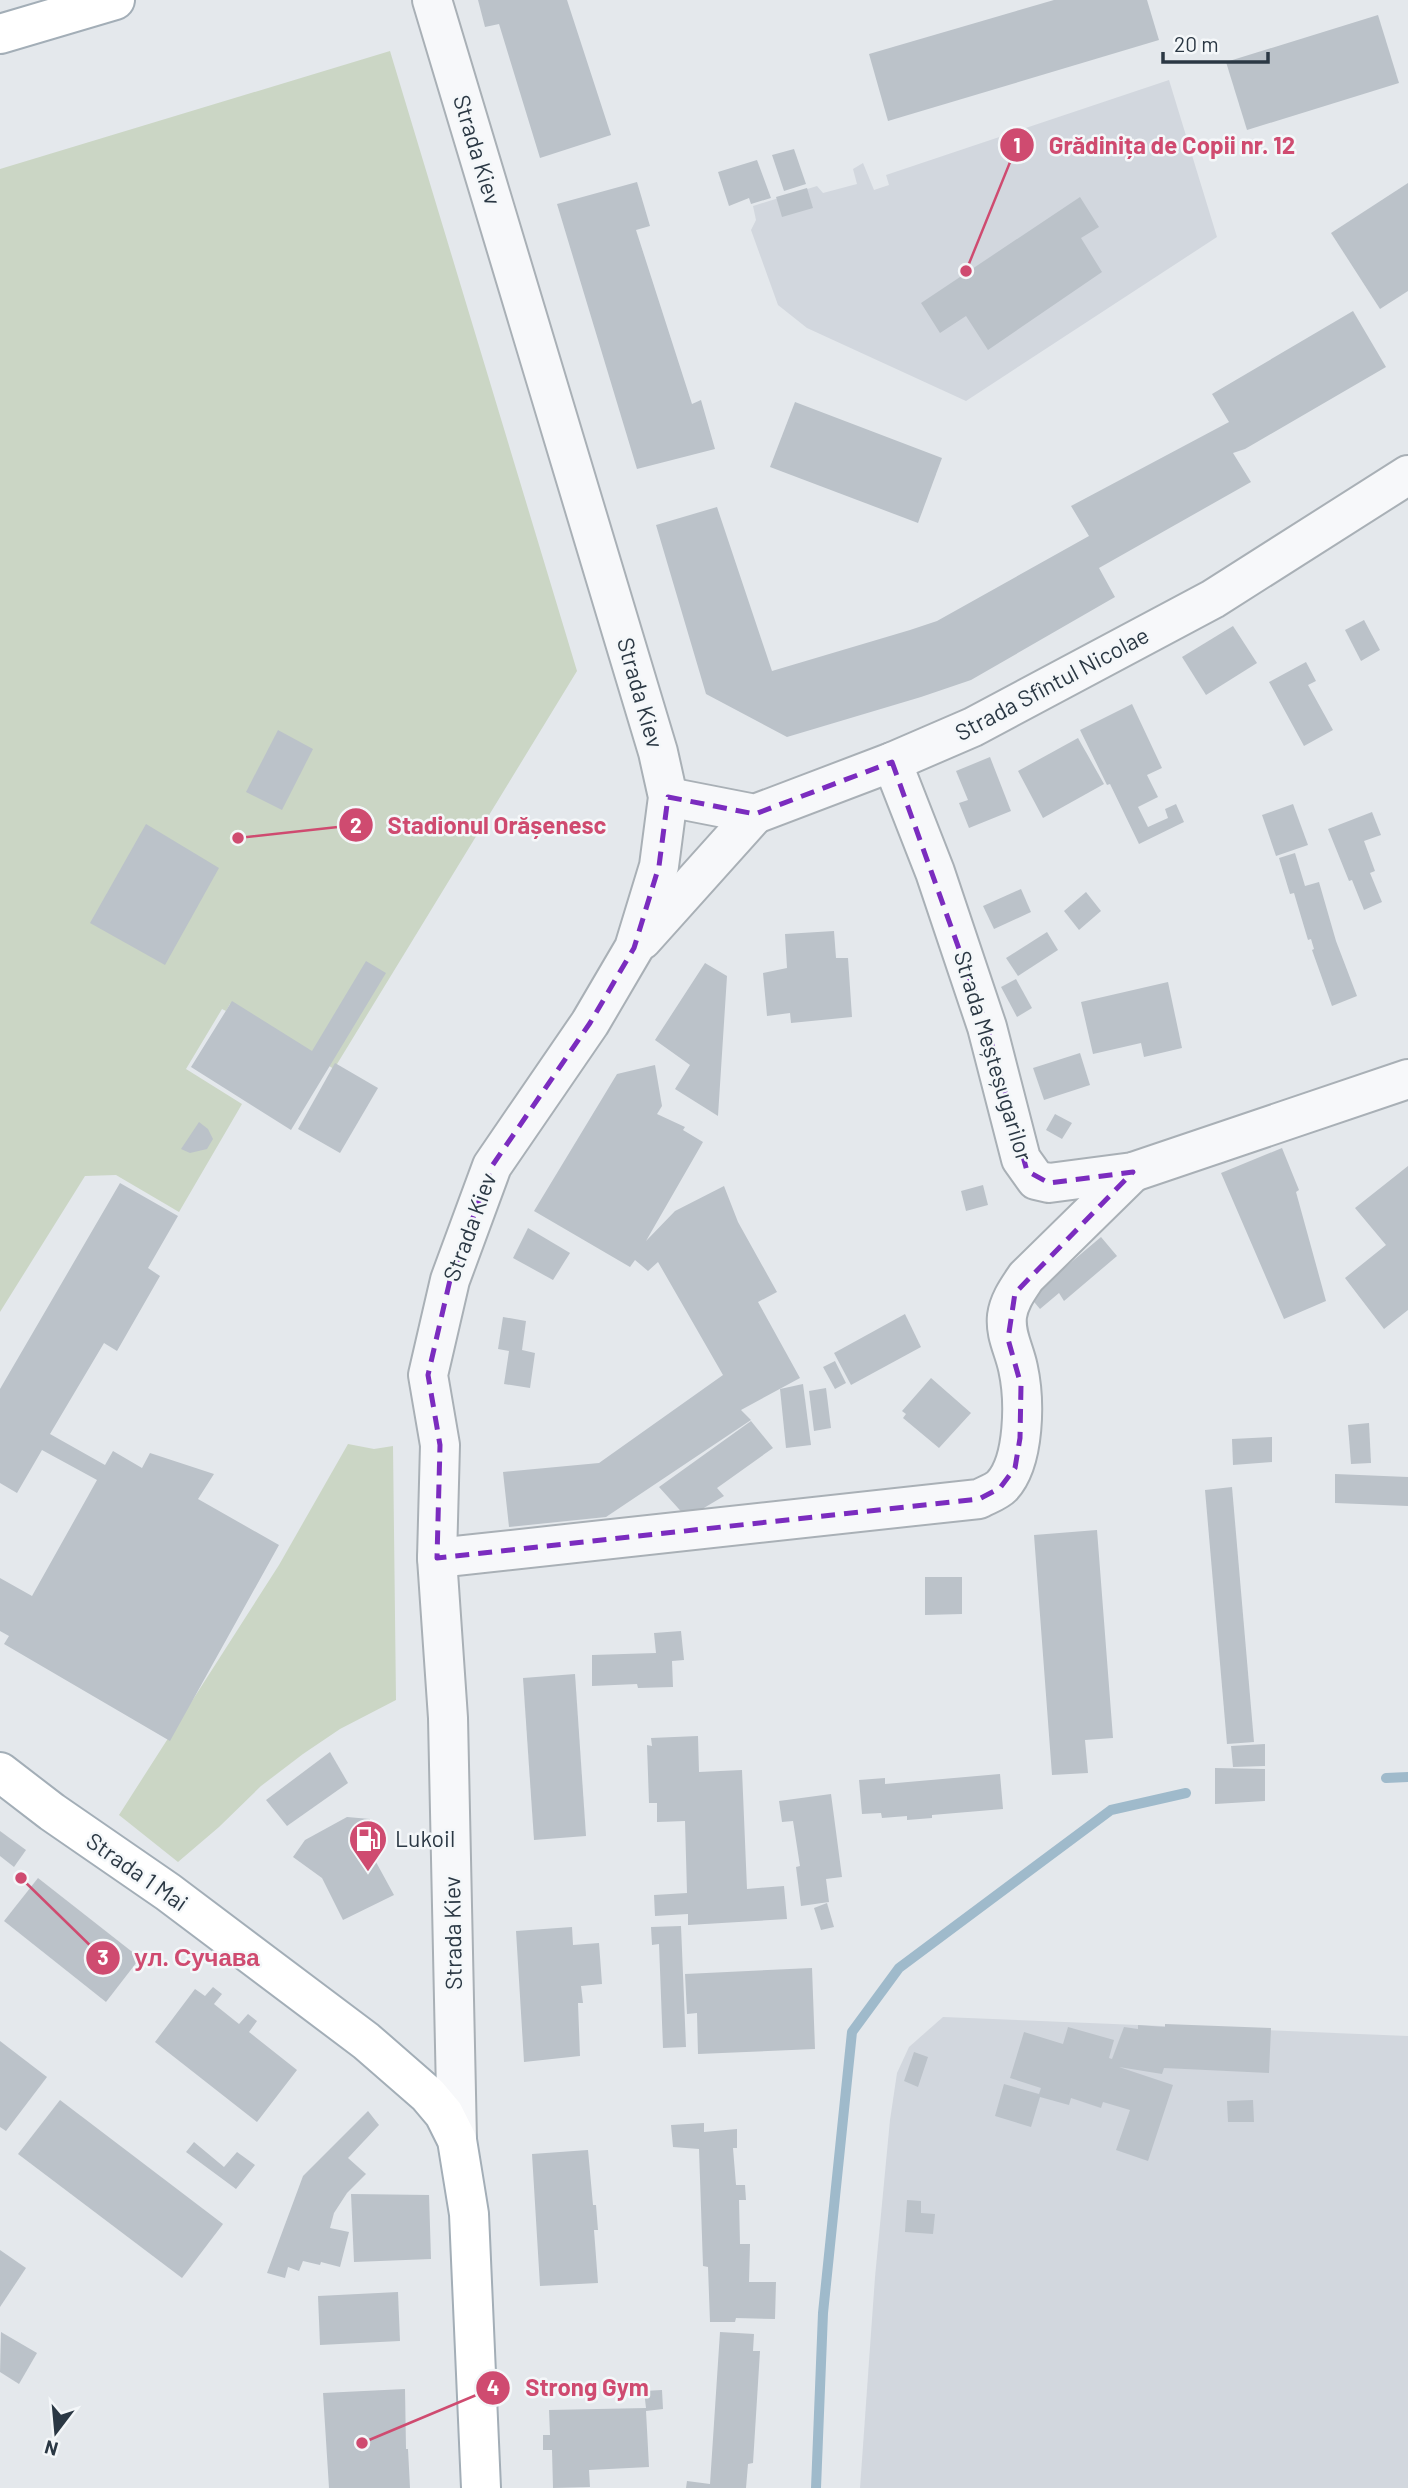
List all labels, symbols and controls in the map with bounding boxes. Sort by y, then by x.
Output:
scale bar [1163,21,1268,65]
text: 20 m [1174,31,1219,56]
street label: Strada Kiev [448,91,508,208]
callout: Grădinița de Copii nr. 12 [1000,123,1309,168]
text: Grădinița de Copii nr. 12 [1049,130,1295,159]
text: 1 [1013,132,1021,157]
street label: Strada Sfîntul Nicolae [950,620,1153,746]
street label: Strada Kiev [612,634,670,751]
callout: Stadionul Orășenesc [339,803,621,848]
text: Stadionul Orășenesc [388,810,606,839]
text: 2 [350,812,362,837]
street label: Strada Meșteșugarilor [949,947,1039,1165]
street label: Strada Kiev [436,1168,502,1285]
fuel station icon: Lukoil [347,1818,389,1873]
place label: Lukoil [395,1824,455,1852]
street label: Strada 1 Mai [81,1826,194,1916]
street label: Strada Kiev [437,1876,467,1990]
callout: ул. Сучава [85,1935,274,1980]
text: ул. Сучава [134,1942,260,1971]
text: 3 [97,1944,109,1969]
callout: Strong Gym [476,2365,662,2410]
text: Strong Gym [525,2372,649,2401]
text: 4 [487,2374,499,2399]
north arrow [21,2397,91,2467]
text: N [42,2436,60,2462]

